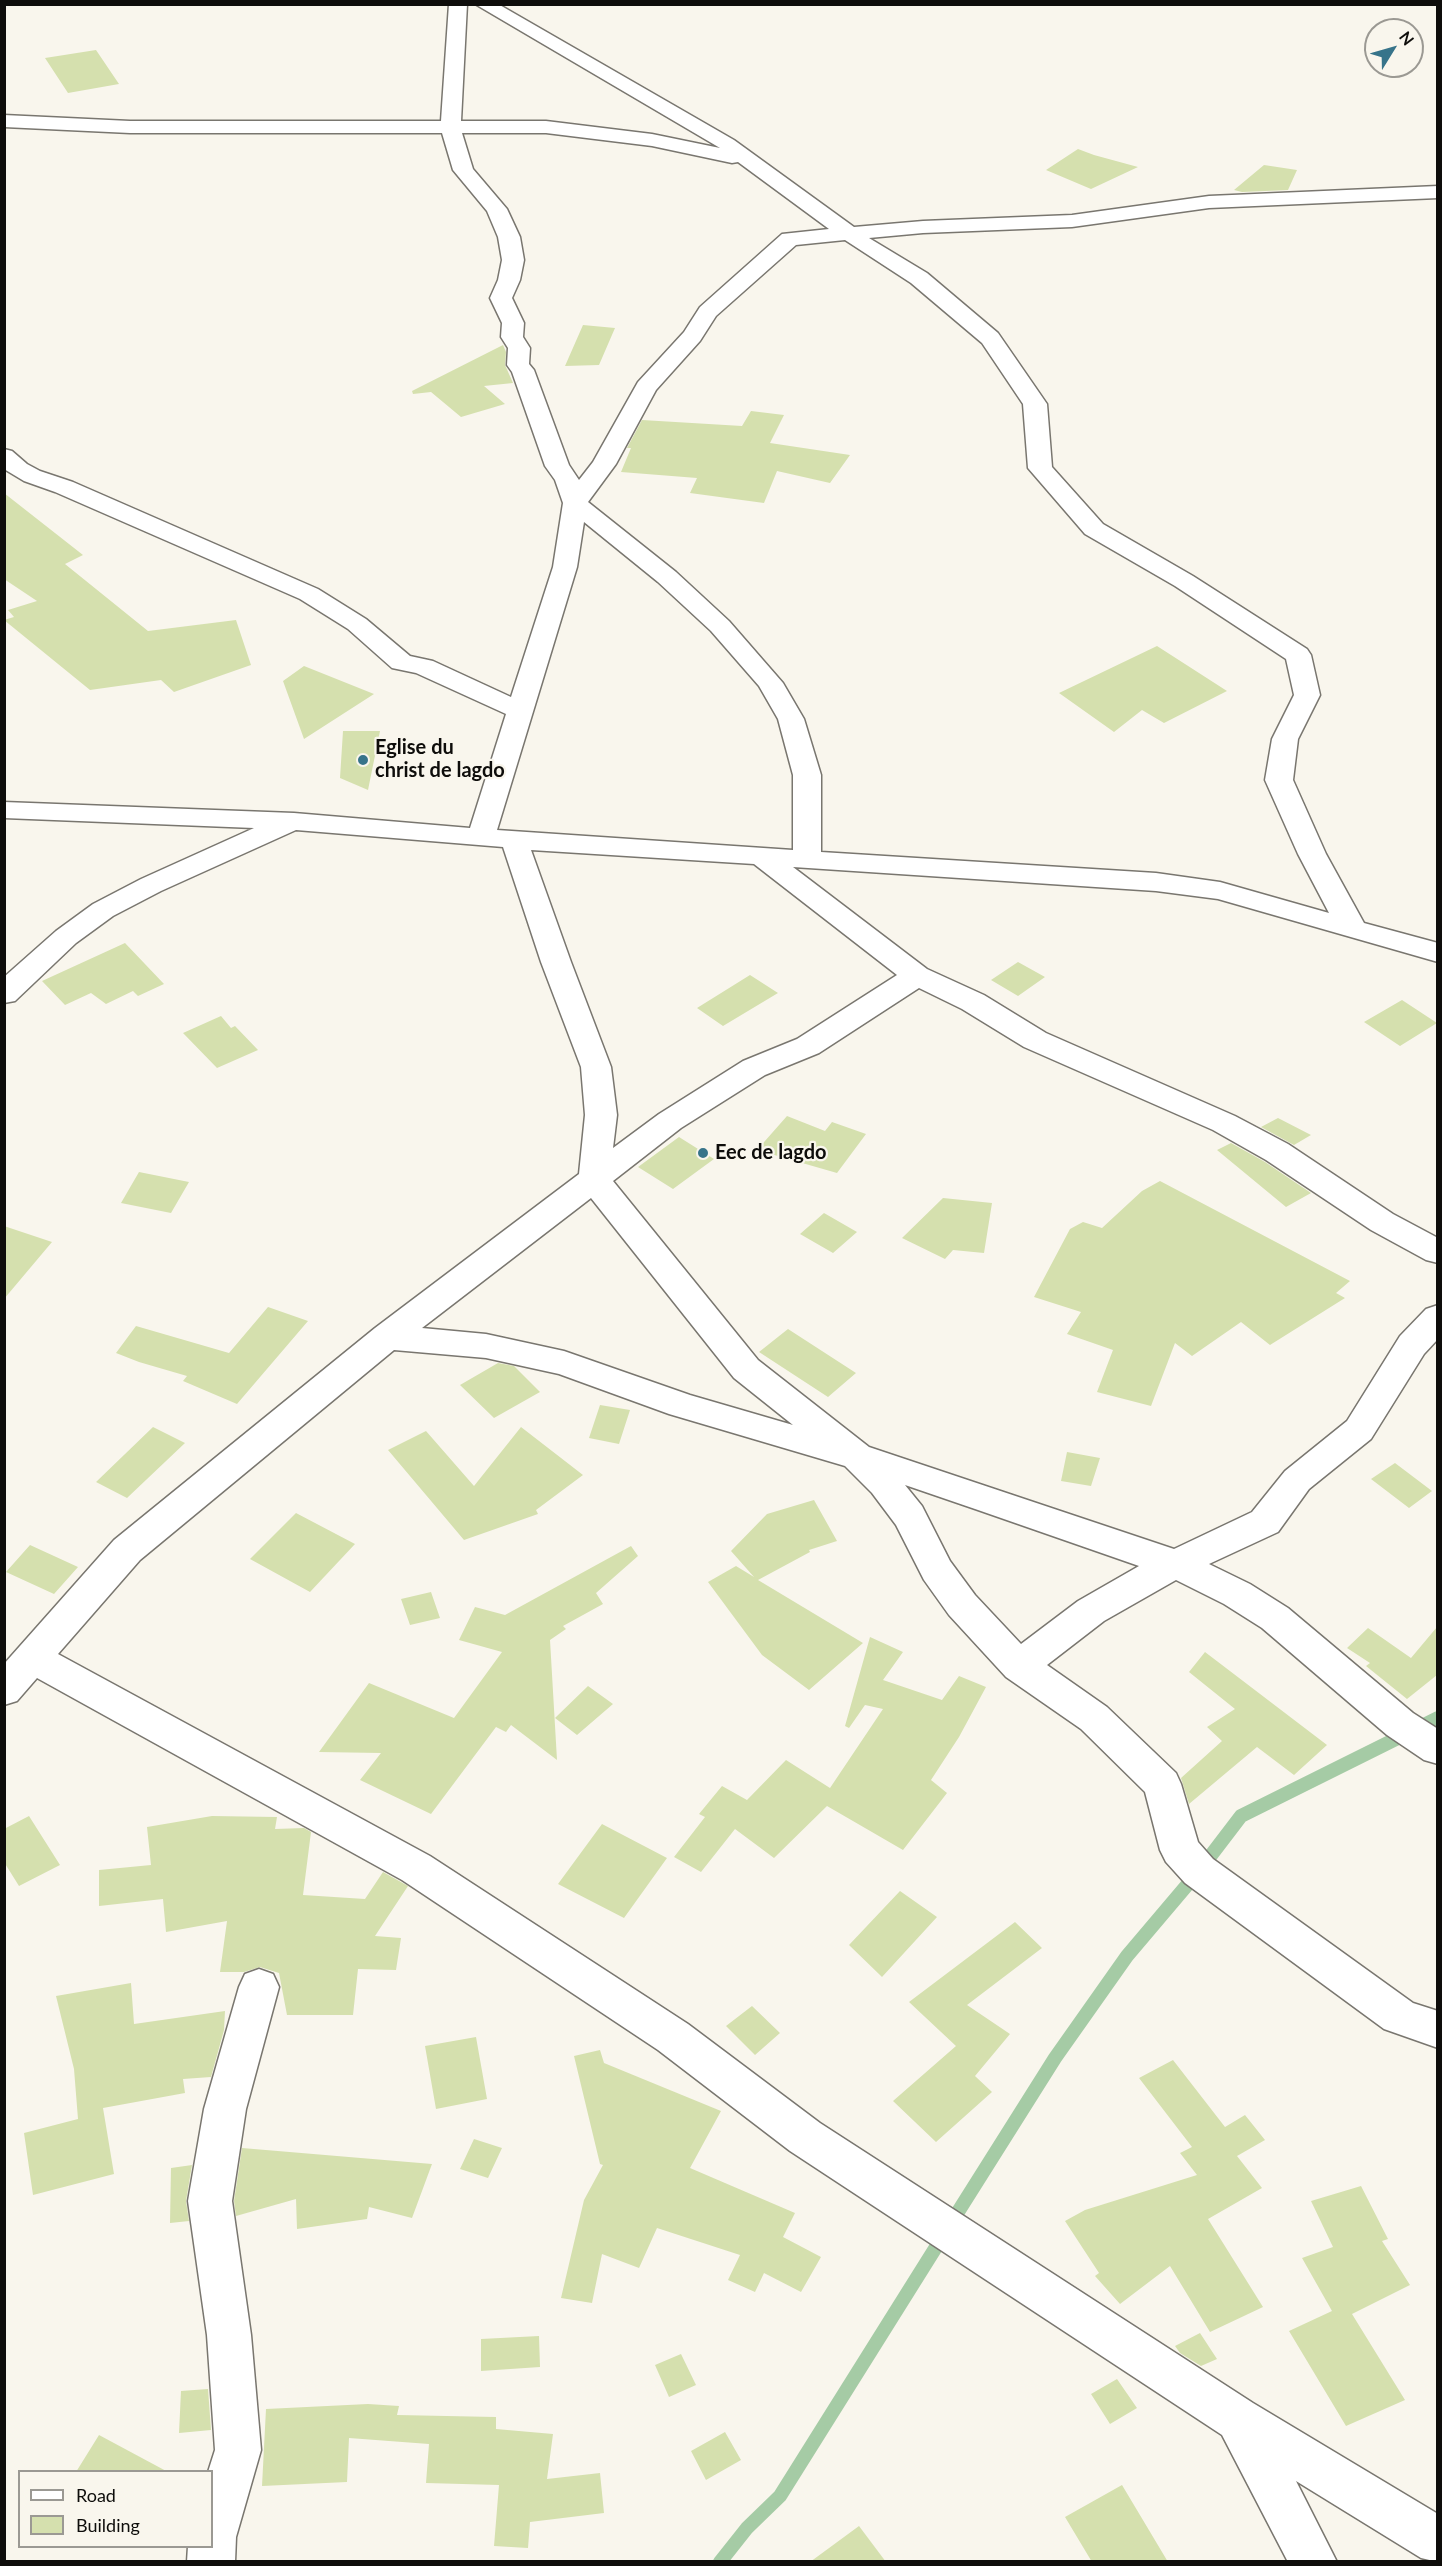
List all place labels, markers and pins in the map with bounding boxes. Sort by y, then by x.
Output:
place label: Eglise du christ de lagdo [375,736,505,783]
marker: Eglise du christ de lagdo [356,753,370,767]
place label: Eec de lagdo [715,1141,827,1165]
marker: Eec de lagdo [696,1146,710,1160]

